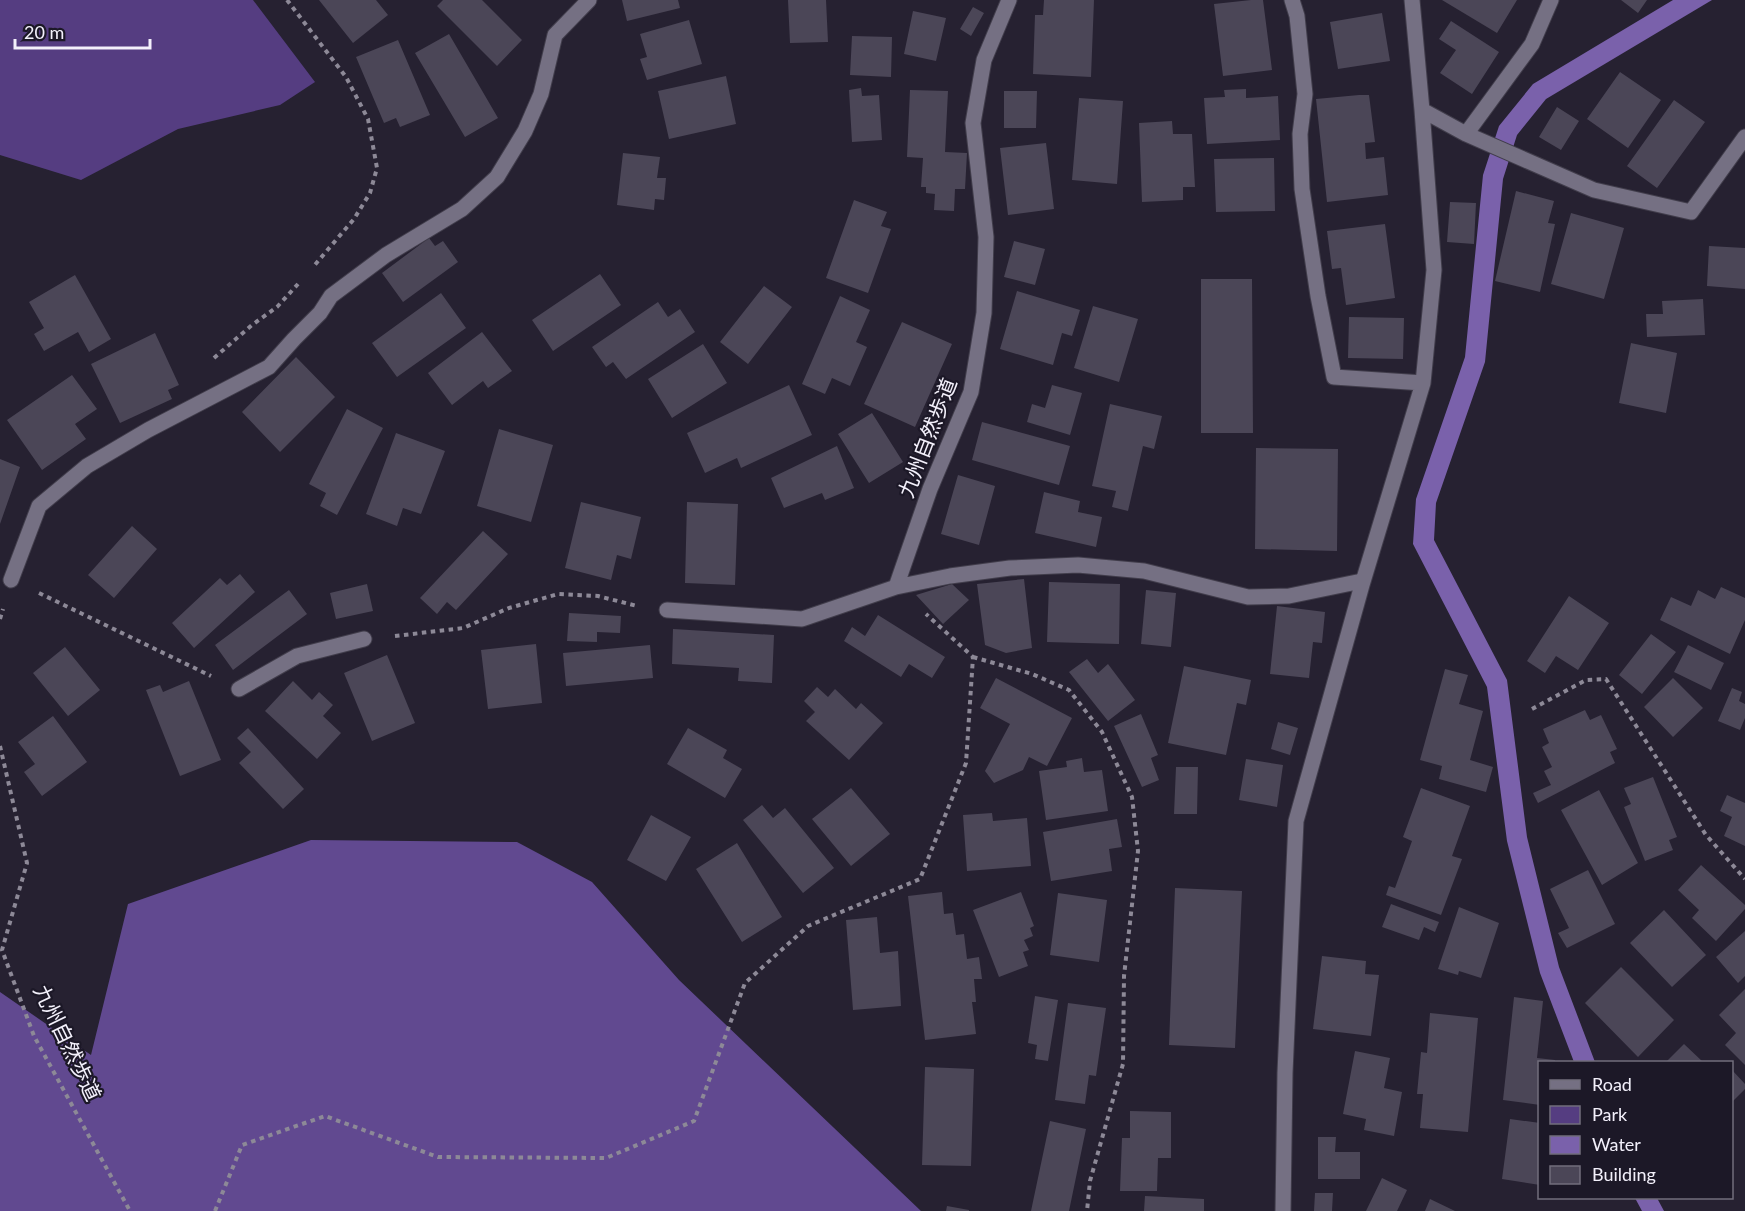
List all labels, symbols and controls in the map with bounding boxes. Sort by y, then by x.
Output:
scale bar [15,12,150,50]
text: 20 m [24,21,64,43]
street label: 九州自然歩道 [892,374,961,501]
street label: 九州自然歩道 [29,980,107,1104]
legend [1538,1061,1733,1199]
text: Road [1592,1073,1632,1095]
text: Park [1592,1103,1628,1125]
text: Water [1592,1133,1641,1155]
text: Building [1592,1163,1656,1185]

